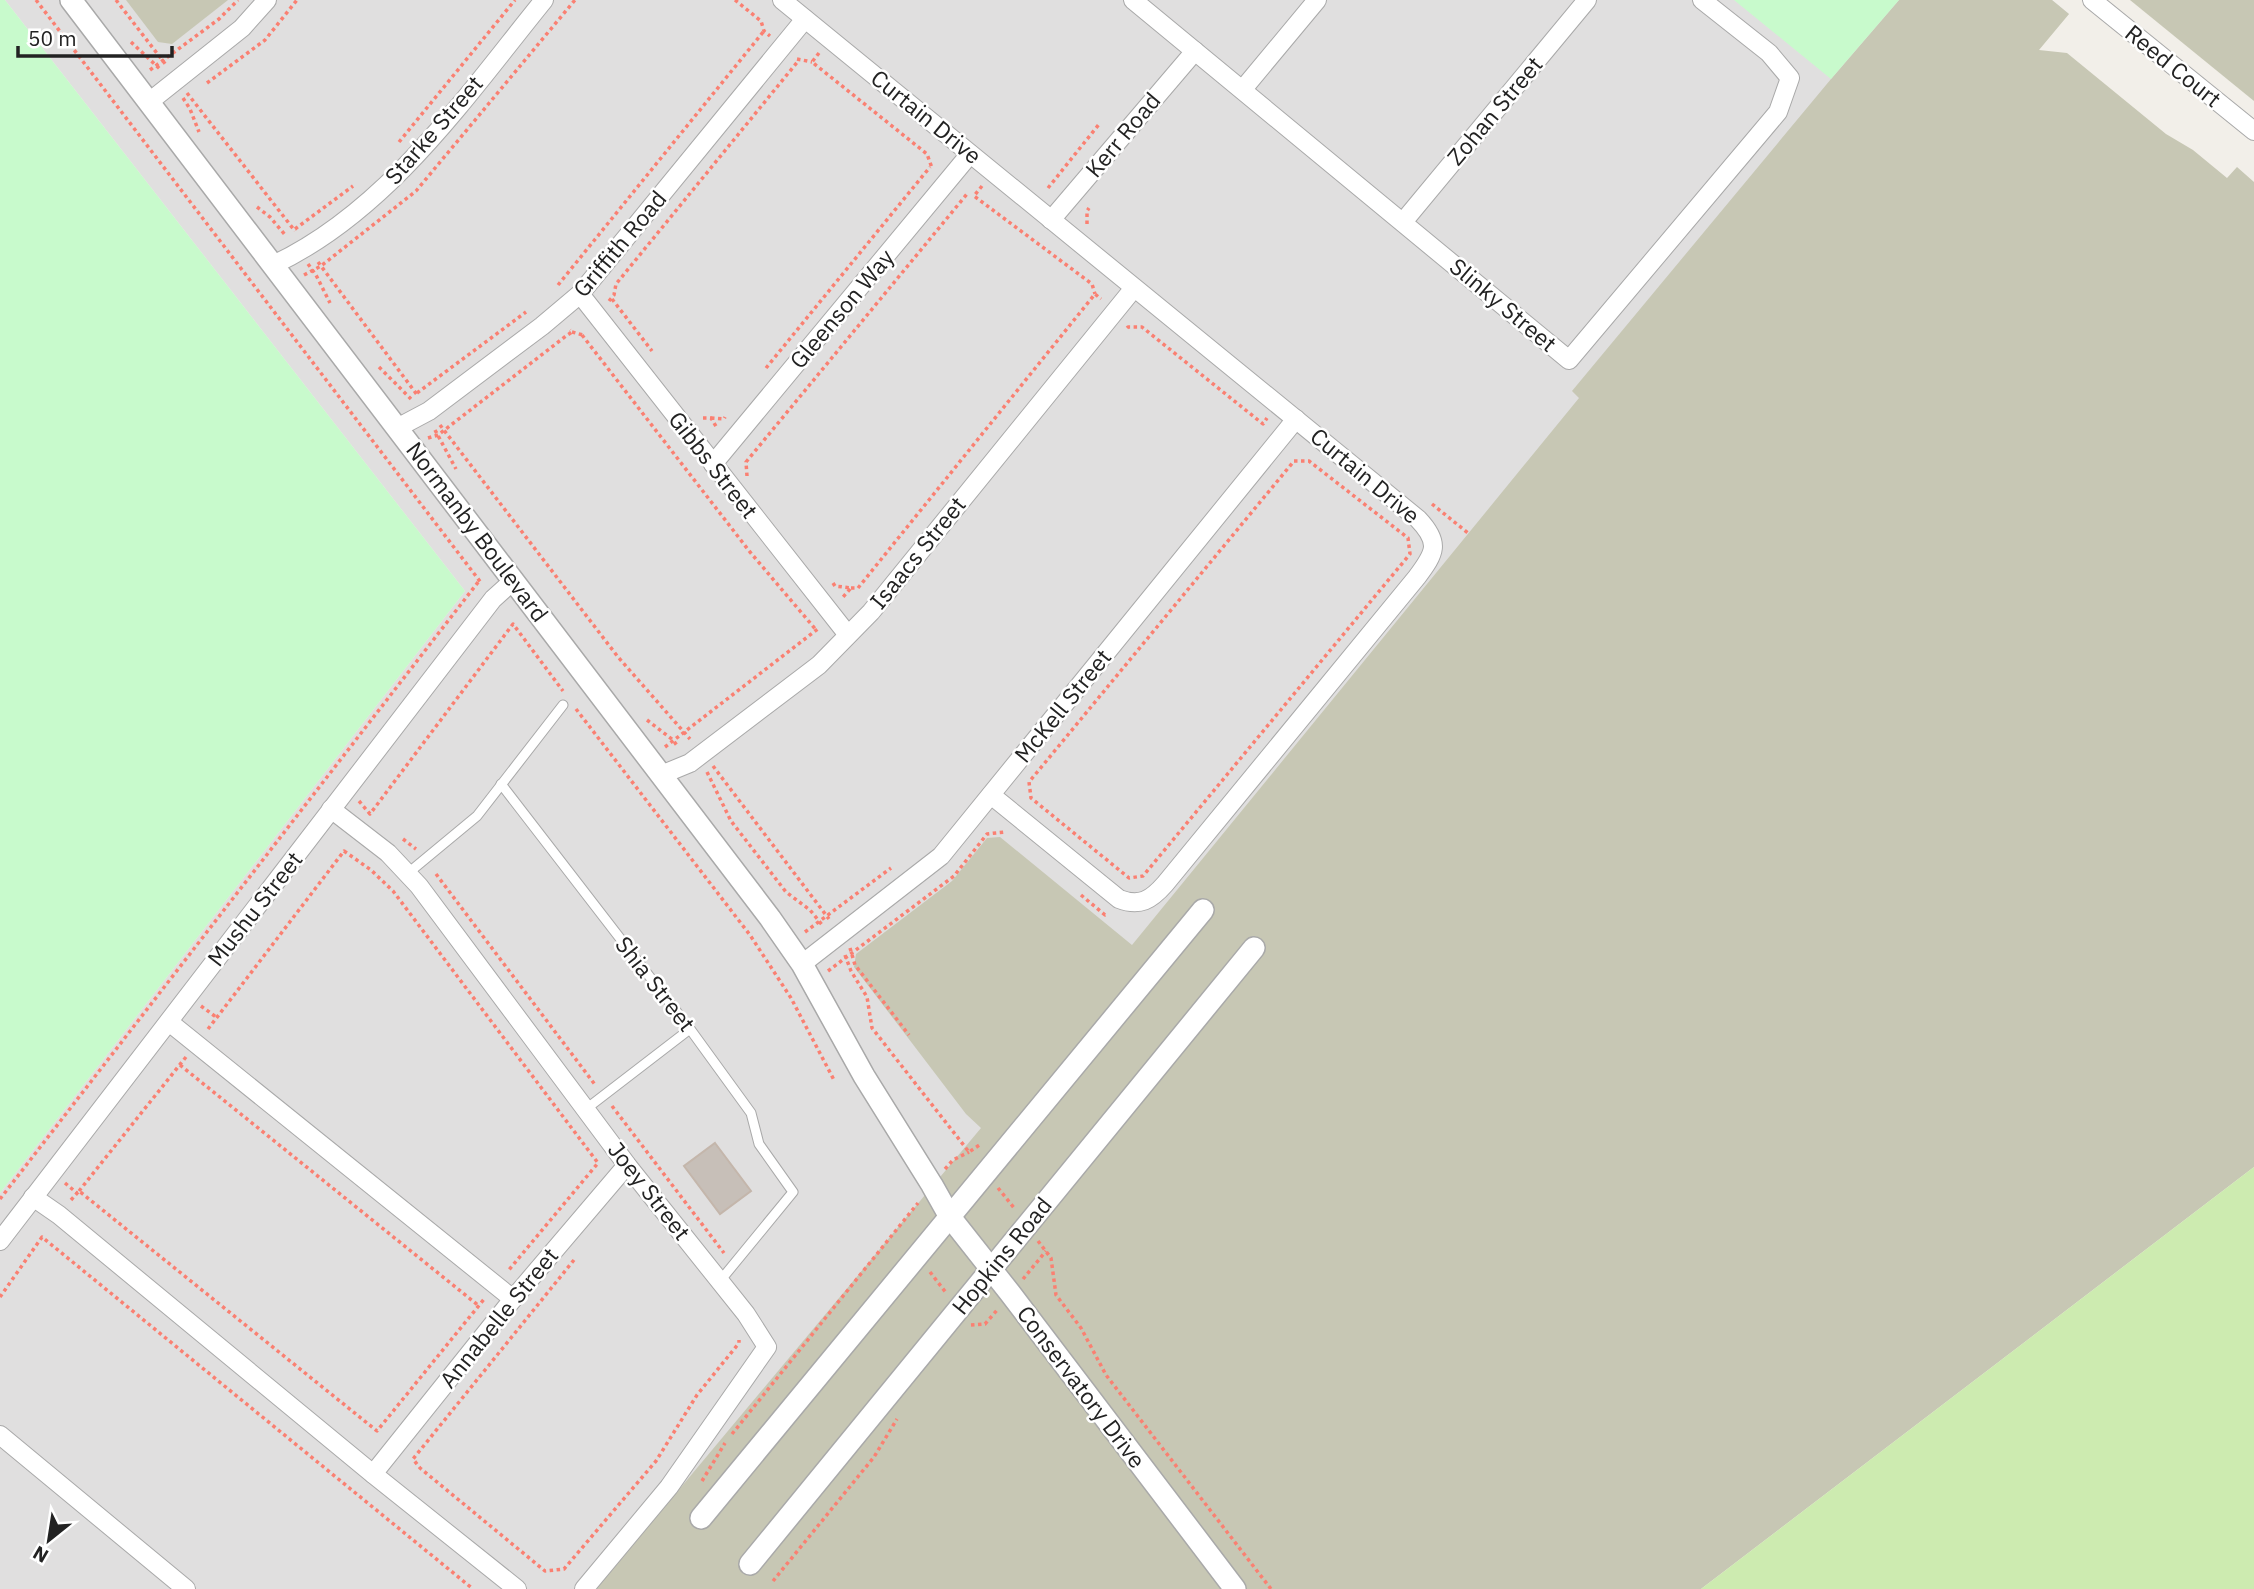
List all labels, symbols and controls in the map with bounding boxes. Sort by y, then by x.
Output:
scale bar [18,14,172,58]
street label: Reed Court [2119,17,2228,113]
text: 50 m [28,24,77,52]
street label: Zohan Street [1440,50,1548,171]
street label: Curtain Drive [865,62,988,170]
street label: Starke Street [378,69,489,190]
street label: Kerr Road [1078,86,1166,183]
street label: Griffith Road [566,184,673,303]
street label: Gleenson Way [782,242,900,374]
street label: Slinky Street [1444,251,1563,358]
street label: Gibbs Street [663,405,765,524]
street label: Curtain Drive [1305,421,1427,530]
street label: Normanby Boulevard [400,435,555,627]
street label: Isaacs Street [863,490,972,615]
street label: McKell Street [1007,642,1117,768]
street label: Mushu Street [200,845,308,972]
street label: Shia Street [609,930,702,1037]
street label: Joey Street [602,1135,698,1246]
street label: Hopkins Road [945,1190,1058,1320]
street label: Annabelle Street [432,1241,564,1394]
street label: Conservatory Drive [1011,1299,1153,1474]
north arrow [14,1505,84,1575]
text: N [29,1541,52,1569]

